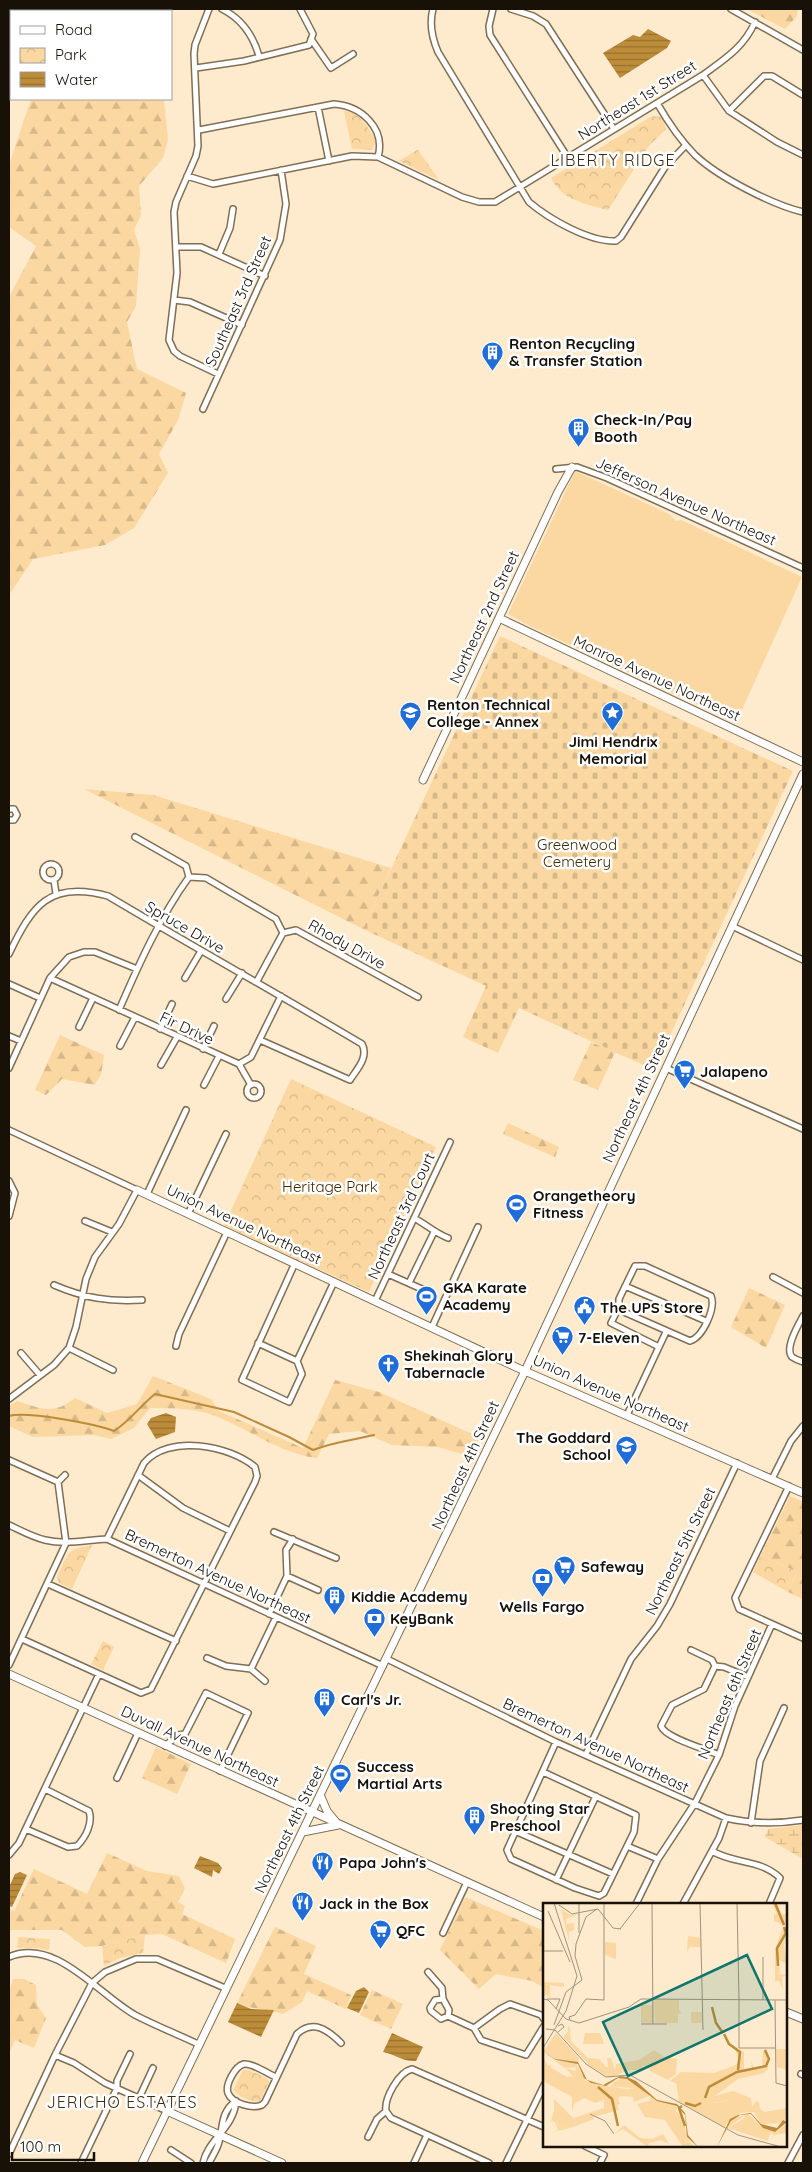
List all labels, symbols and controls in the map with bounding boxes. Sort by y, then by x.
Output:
legend [10,10,172,100]
text: Road [55,20,92,39]
text: Park [55,45,87,64]
street label: Northeast 1st Street [574,56,700,144]
text: Water [55,70,98,89]
district label: LIBERTY RIDGE [550,150,676,170]
street label: Southeast 3rd Street [201,233,275,369]
place label: Renton Recycling & Transfer Station [509,334,642,370]
building icon: Renton Recycling & Transfer Station [481,340,505,371]
place label: Check-In/Pay Booth [594,410,692,446]
building icon: Check-In/Pay Booth [566,416,590,447]
street label: Jefferson Avenue Northeast [593,453,779,549]
street label: Northeast 2nd Street [445,548,523,686]
street label: Monroe Avenue Northeast [571,631,743,725]
place label: Renton Technical College - Annex [427,695,550,731]
school or university icon: Renton Technical College - Annex [399,701,423,732]
place icon: Jimi Hendrix Memorial [601,701,625,732]
place label: Jimi Hendrix Memorial [569,732,658,768]
park label: Greenwood Cemetery [537,835,617,871]
street label: Spruce Drive [142,897,228,957]
street label: Rhody Drive [305,915,389,973]
street label: Fir Drive [157,1007,217,1049]
street label: Northeast 4th Street [598,1031,674,1165]
supermarket icon: Jalapeno [672,1059,696,1090]
place label: Jalapeno [700,1062,768,1081]
street label: Northeast 3rd Court [363,1149,439,1283]
park label: Heritage Park [282,1177,378,1196]
street label: Union Avenue Northeast [163,1180,325,1268]
place label: Orangetheory Fitness [533,1186,636,1222]
sports icon: Orangetheory Fitness [505,1192,529,1223]
place label: GKA Karate Academy [443,1278,527,1314]
sports icon: GKA Karate Academy [415,1284,439,1315]
public building icon: The UPS Store [572,1295,596,1326]
place label: The UPS Store [600,1298,704,1317]
supermarket icon: 7-Eleven [550,1325,574,1356]
place label: 7-Eleven [578,1328,640,1347]
place label: Shekinah Glory Tabernacle [404,1346,513,1382]
street label: Union Avenue Northeast [530,1350,692,1436]
church icon: Shekinah Glory Tabernacle [376,1352,400,1383]
street label: Northeast 4th Street [427,1398,503,1532]
place label: The Goddard School [516,1428,611,1464]
school or university icon: The Goddard School [615,1434,639,1465]
street label: Northeast 5th Street [641,1484,719,1618]
street label: Bremerton Avenue Northeast [122,1525,314,1627]
supermarket icon: Safeway [553,1554,577,1585]
place label: Safeway [581,1557,644,1576]
bank icon: Wells Fargo [530,1566,554,1597]
building icon: Kiddie Academy [323,1584,347,1615]
place label: Kiddie Academy [351,1587,467,1606]
place label: Wells Fargo [500,1597,584,1616]
bank icon: KeyBank [362,1606,386,1637]
place label: KeyBank [390,1609,454,1628]
street label: Northeast 6th Street [693,1626,765,1762]
building icon: Carl's Jr. [313,1687,337,1718]
place label: Carl's Jr. [341,1690,402,1709]
street label: Bremerton Avenue Northeast [500,1694,692,1796]
street label: Duvall Avenue Northeast [118,1701,282,1791]
place label: Success Martial Arts [357,1757,442,1793]
street label: Northeast 4th Street [250,1762,328,1896]
sports icon: Success Martial Arts [329,1763,353,1794]
place label: Shooting Star Preschool [490,1799,590,1835]
building icon: Shooting Star Preschool [462,1805,486,1836]
restaurant icon: Papa John's [311,1850,335,1881]
place label: Papa John's [339,1853,426,1872]
restaurant icon: Jack in the Box [291,1891,315,1922]
place label: Jack in the Box [319,1894,429,1913]
inset map [543,1903,787,2147]
supermarket icon: QFC [368,1918,392,1949]
place label: QFC [396,1921,426,1940]
district label: JERICHO ESTATES [47,2092,197,2112]
scale bar [12,2130,95,2162]
text: 100 m [20,2137,61,2156]

